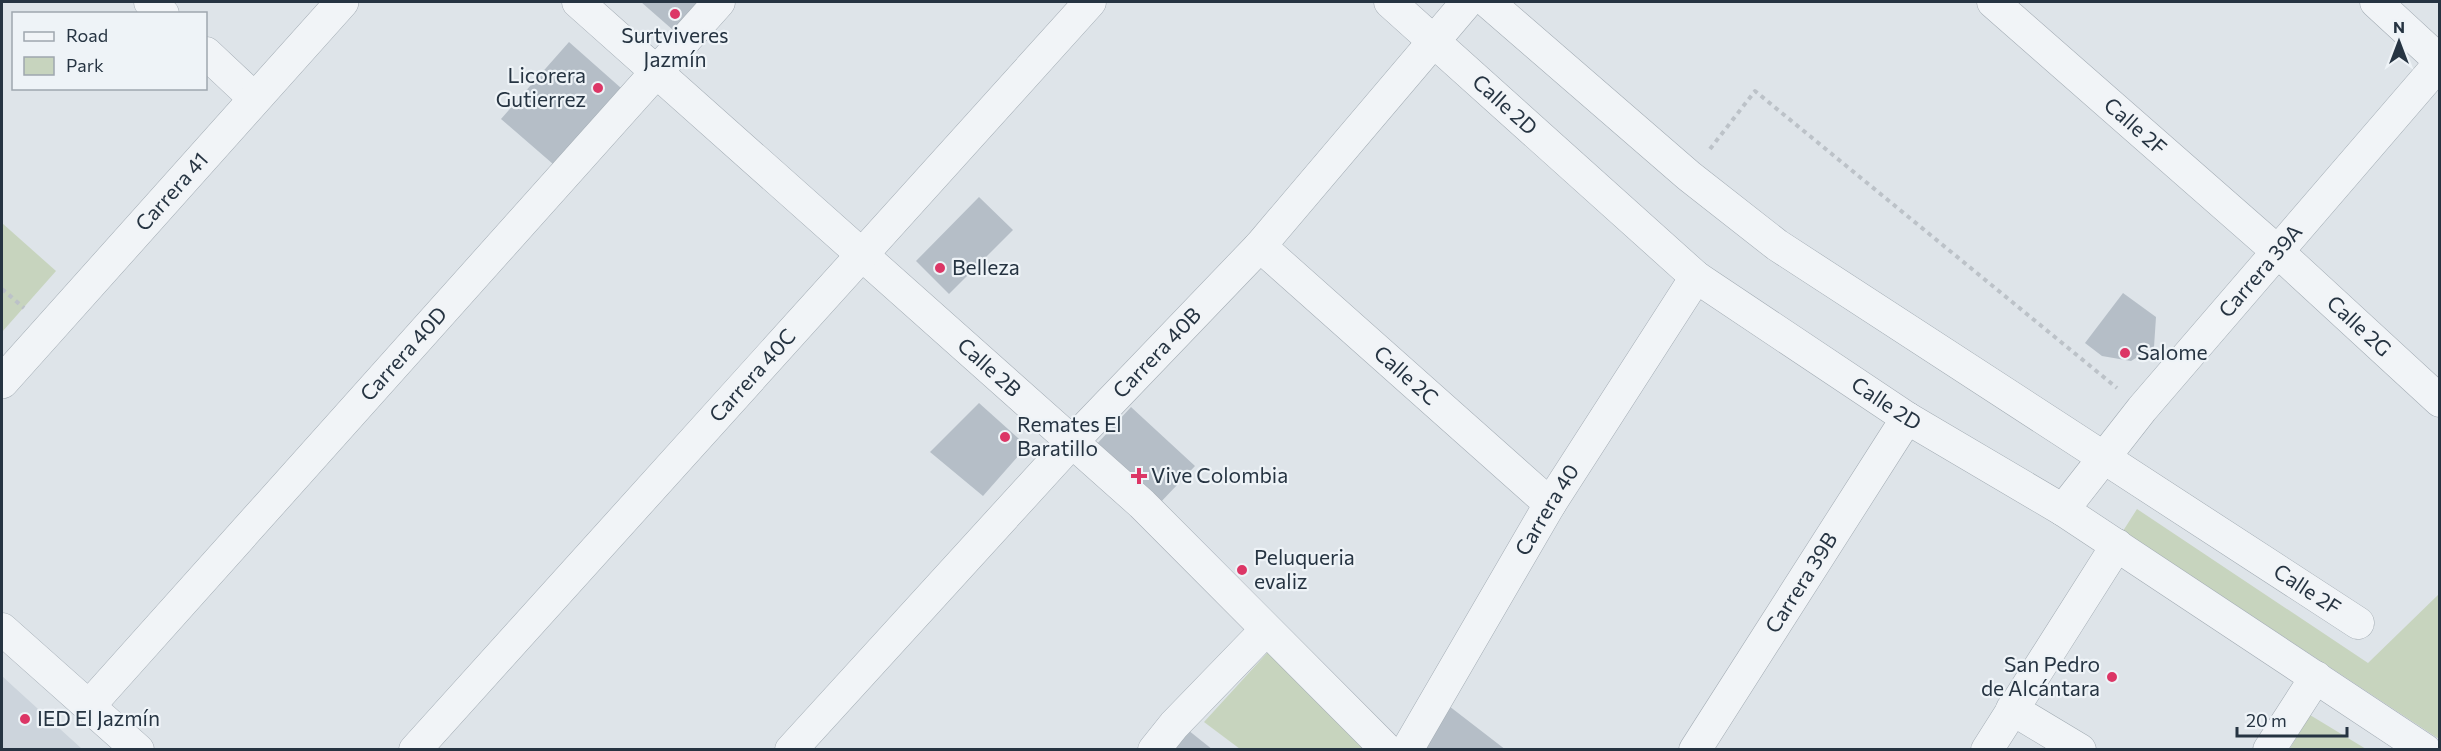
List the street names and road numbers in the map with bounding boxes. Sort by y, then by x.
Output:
street label: Calle 2D [1468,68,1543,139]
street label: Calle 2F [2100,91,2172,160]
street label: Carrera 41 [129,146,213,235]
street label: Carrera 39A [2213,219,2306,322]
street label: Calle 2G [2323,290,2397,361]
street label: Carrera 40D [354,301,451,406]
street label: Carrera 40B [1107,302,1205,403]
street label: Carrera 40C [703,323,800,427]
street label: Calle 2B [953,332,1027,401]
street label: Calle 2C [1370,339,1444,409]
street label: Calle 2D [1847,371,1926,435]
street label: Carrera 40 [1509,459,1583,559]
street label: Carrera 39B [1759,527,1842,637]
street label: Calle 2F [2270,558,2346,619]

